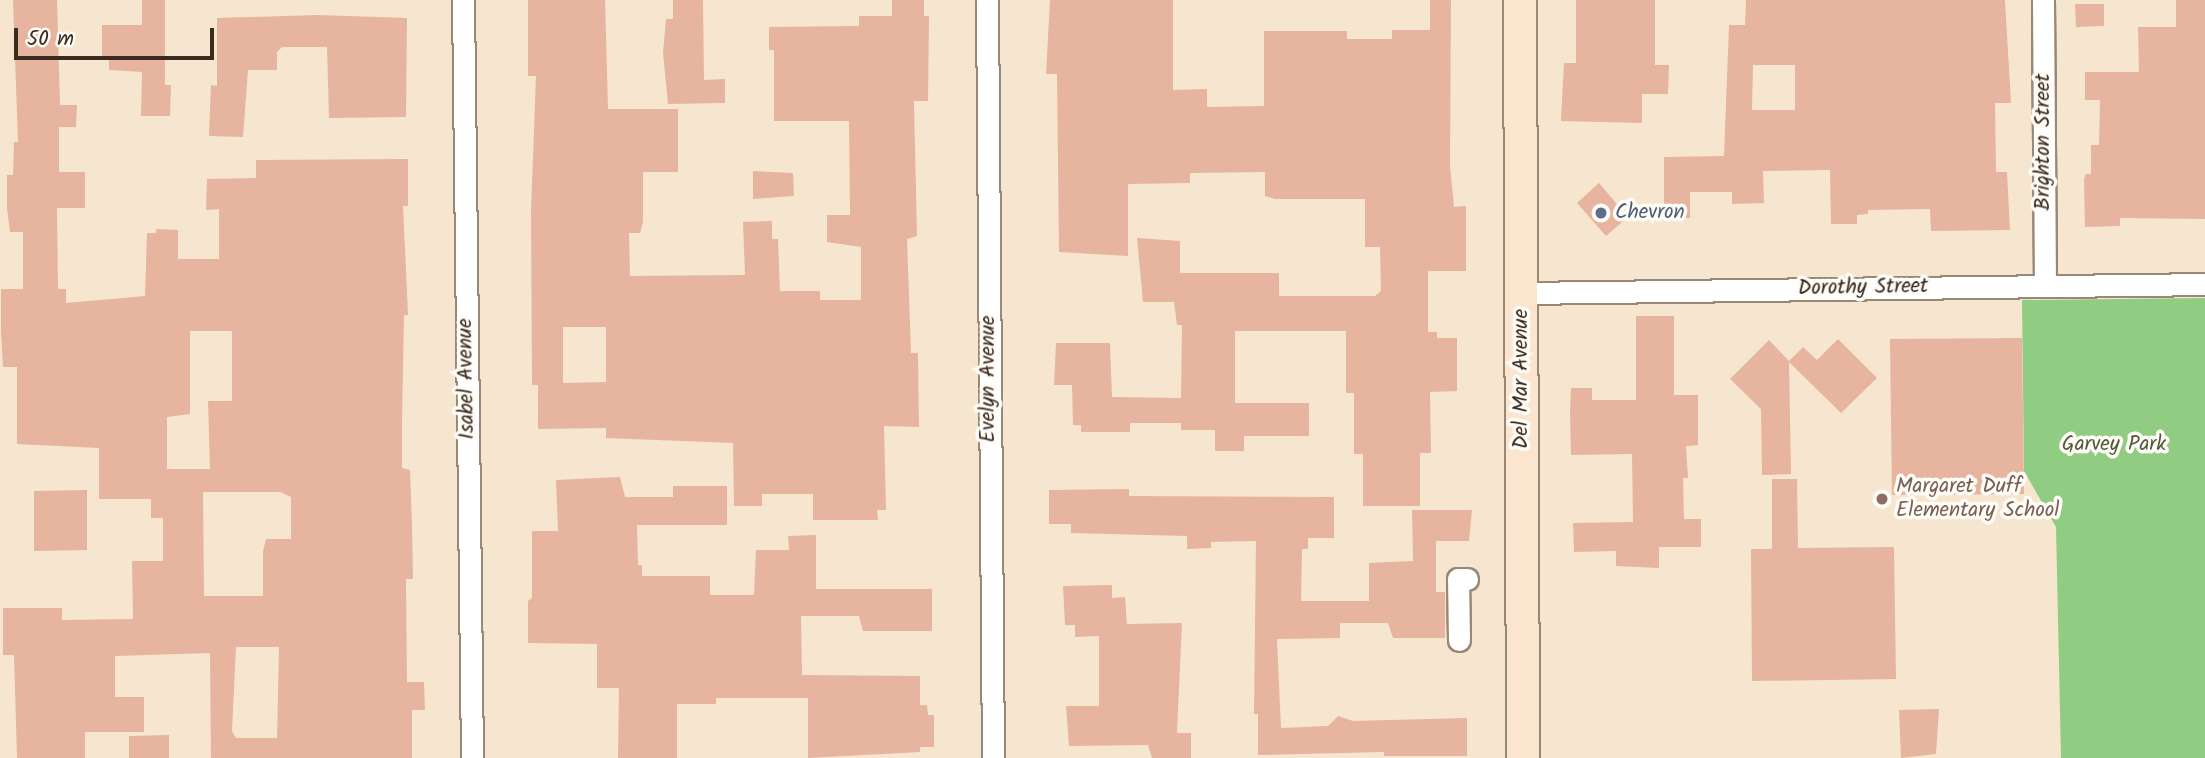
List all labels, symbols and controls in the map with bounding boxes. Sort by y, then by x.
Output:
scale bar [18,14,217,58]
text: 50 m [27,23,74,56]
street label: Brighton Street [2031,73,2057,211]
place label: Chevron [1615,200,1685,226]
marker: Chevron [1593,205,1609,221]
street label: Dorothy Street [1798,274,1928,302]
street label: Del Mar Avenue [1509,309,1535,449]
street label: Evelyn Avenue [976,315,1002,443]
street label: Isabel Avenue [453,318,481,440]
park label: Garvey Park [2062,432,2166,458]
place label: Margaret Duff Elementary School [1896,474,2059,524]
marker: Margaret Duff Elementary School [1874,491,1890,507]

